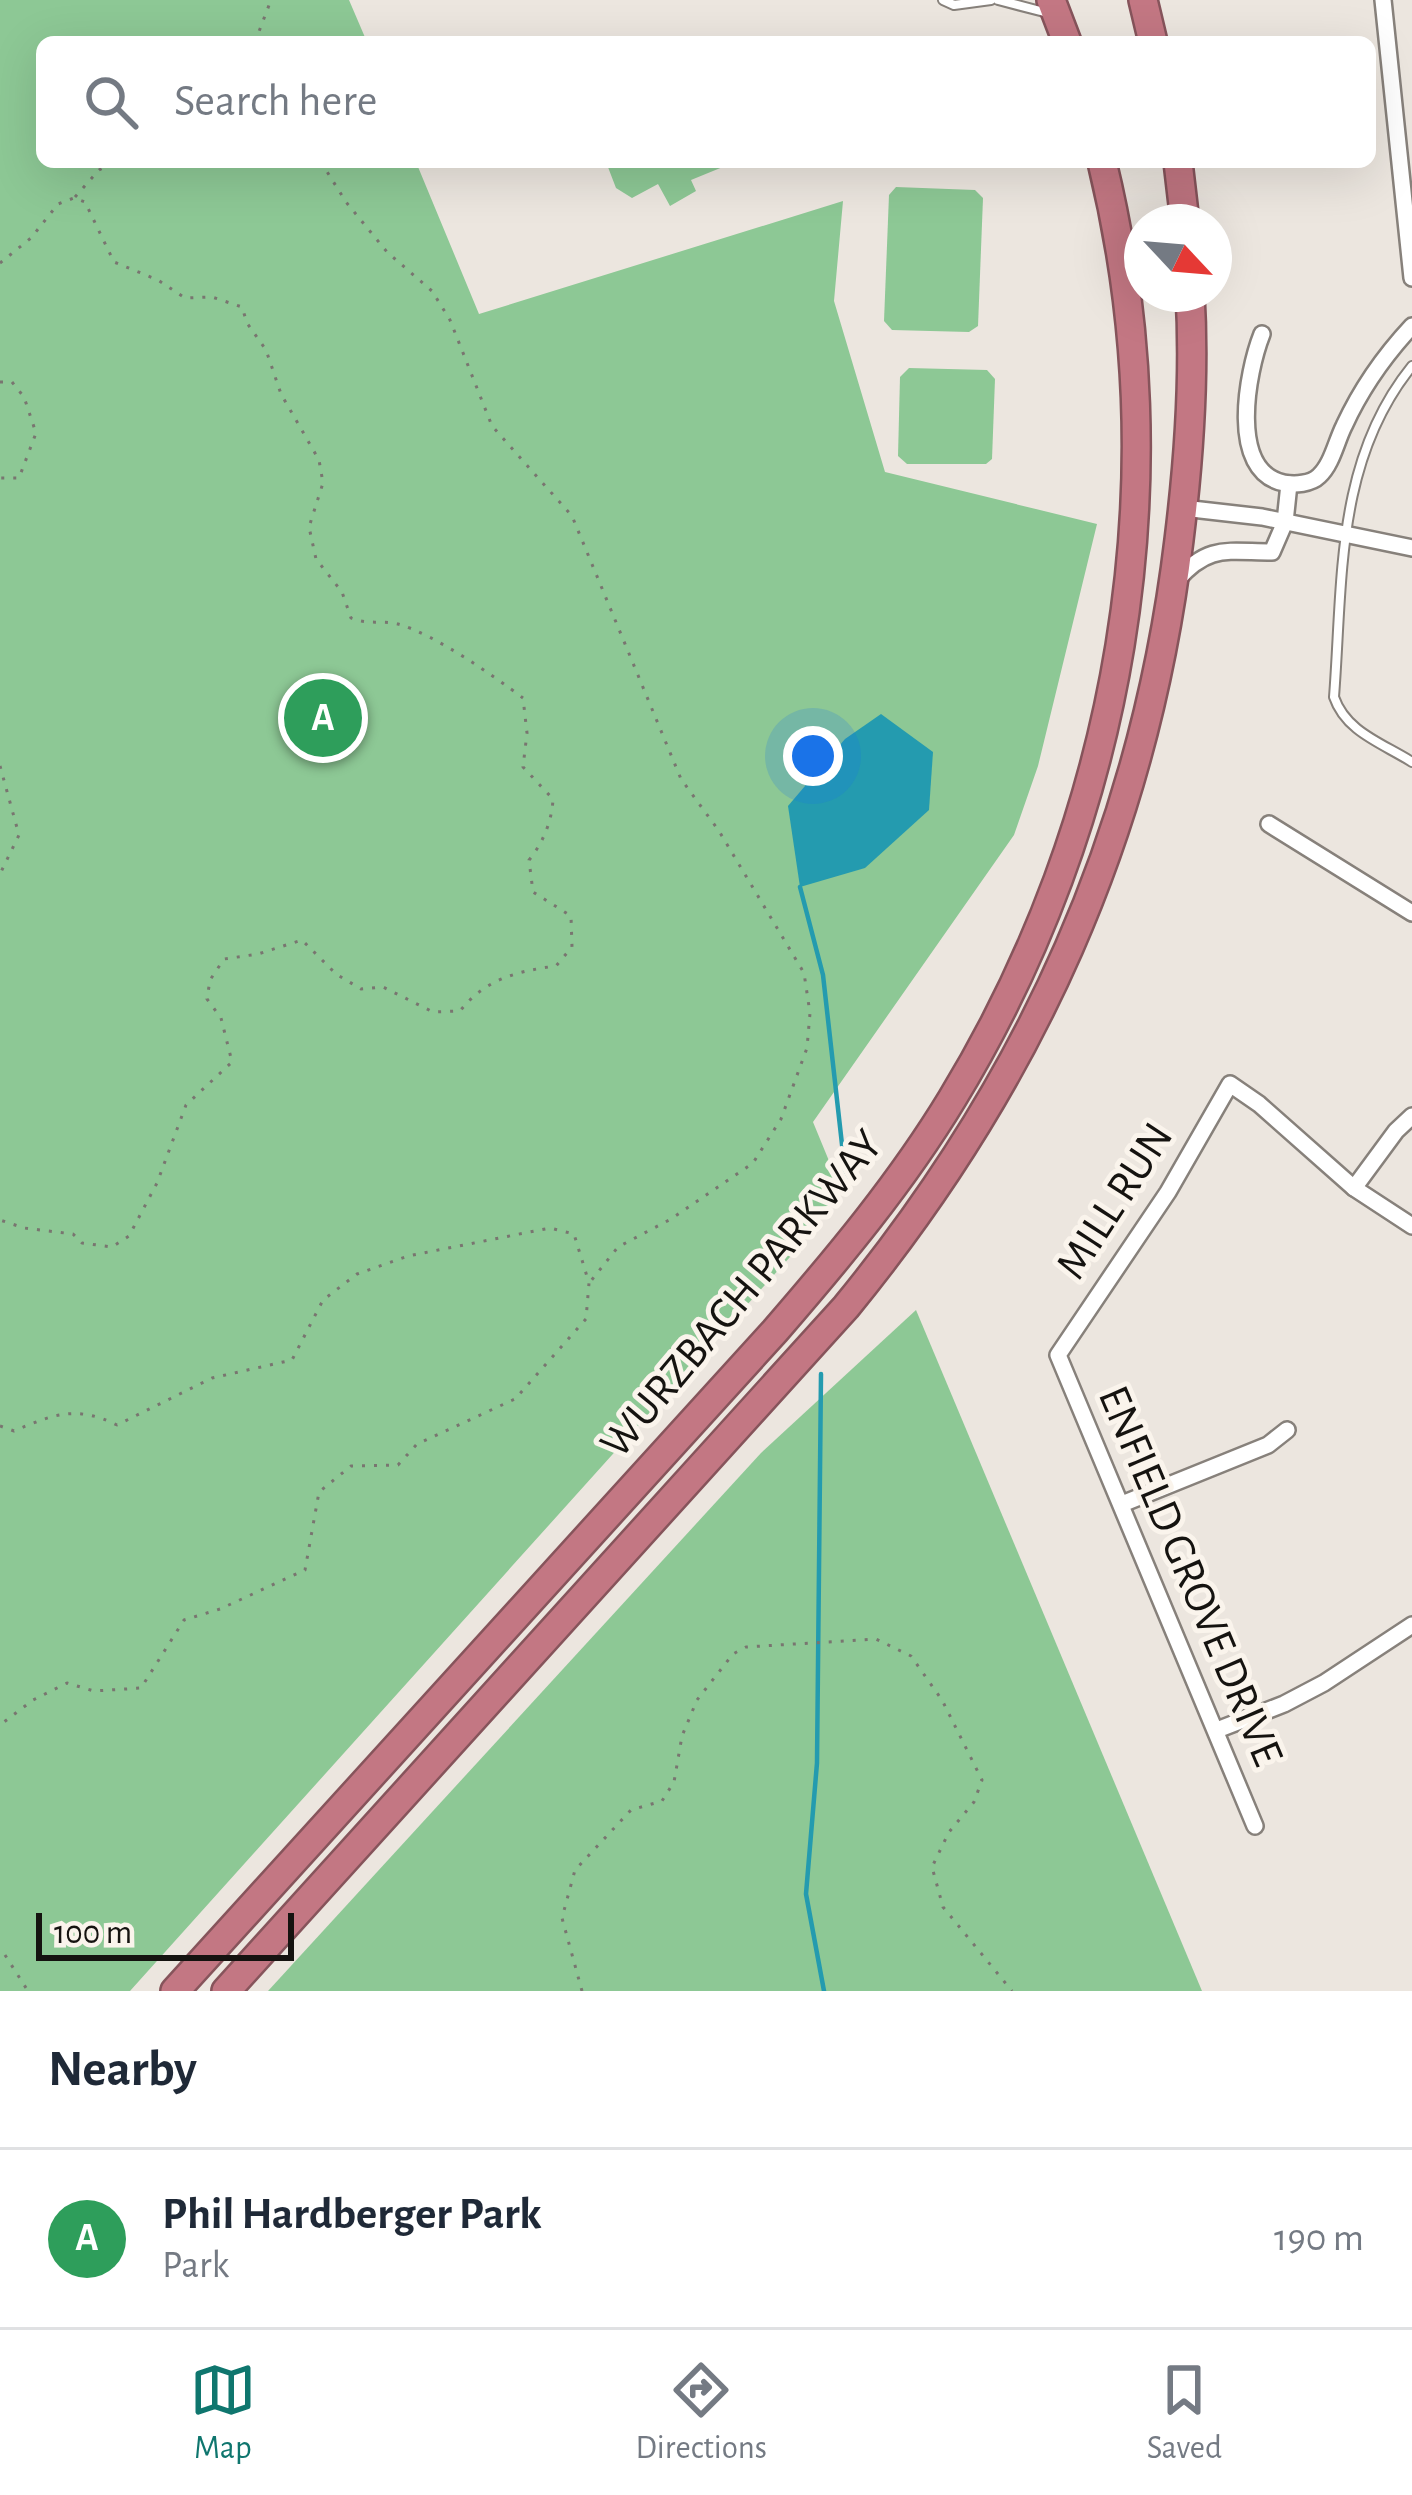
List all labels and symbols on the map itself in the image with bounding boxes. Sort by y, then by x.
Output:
north arrow [1124,204,1232,312]
pin: A [284,673,362,763]
your location [783,726,843,786]
street label: MILL RUN [1048,1115,1182,1287]
street label: WURZBACH PARKWAY [592,1122,892,1466]
street label: ENFIELD GROVE DRIVE [1090,1380,1290,1772]
scale bar [36,1907,294,1960]

